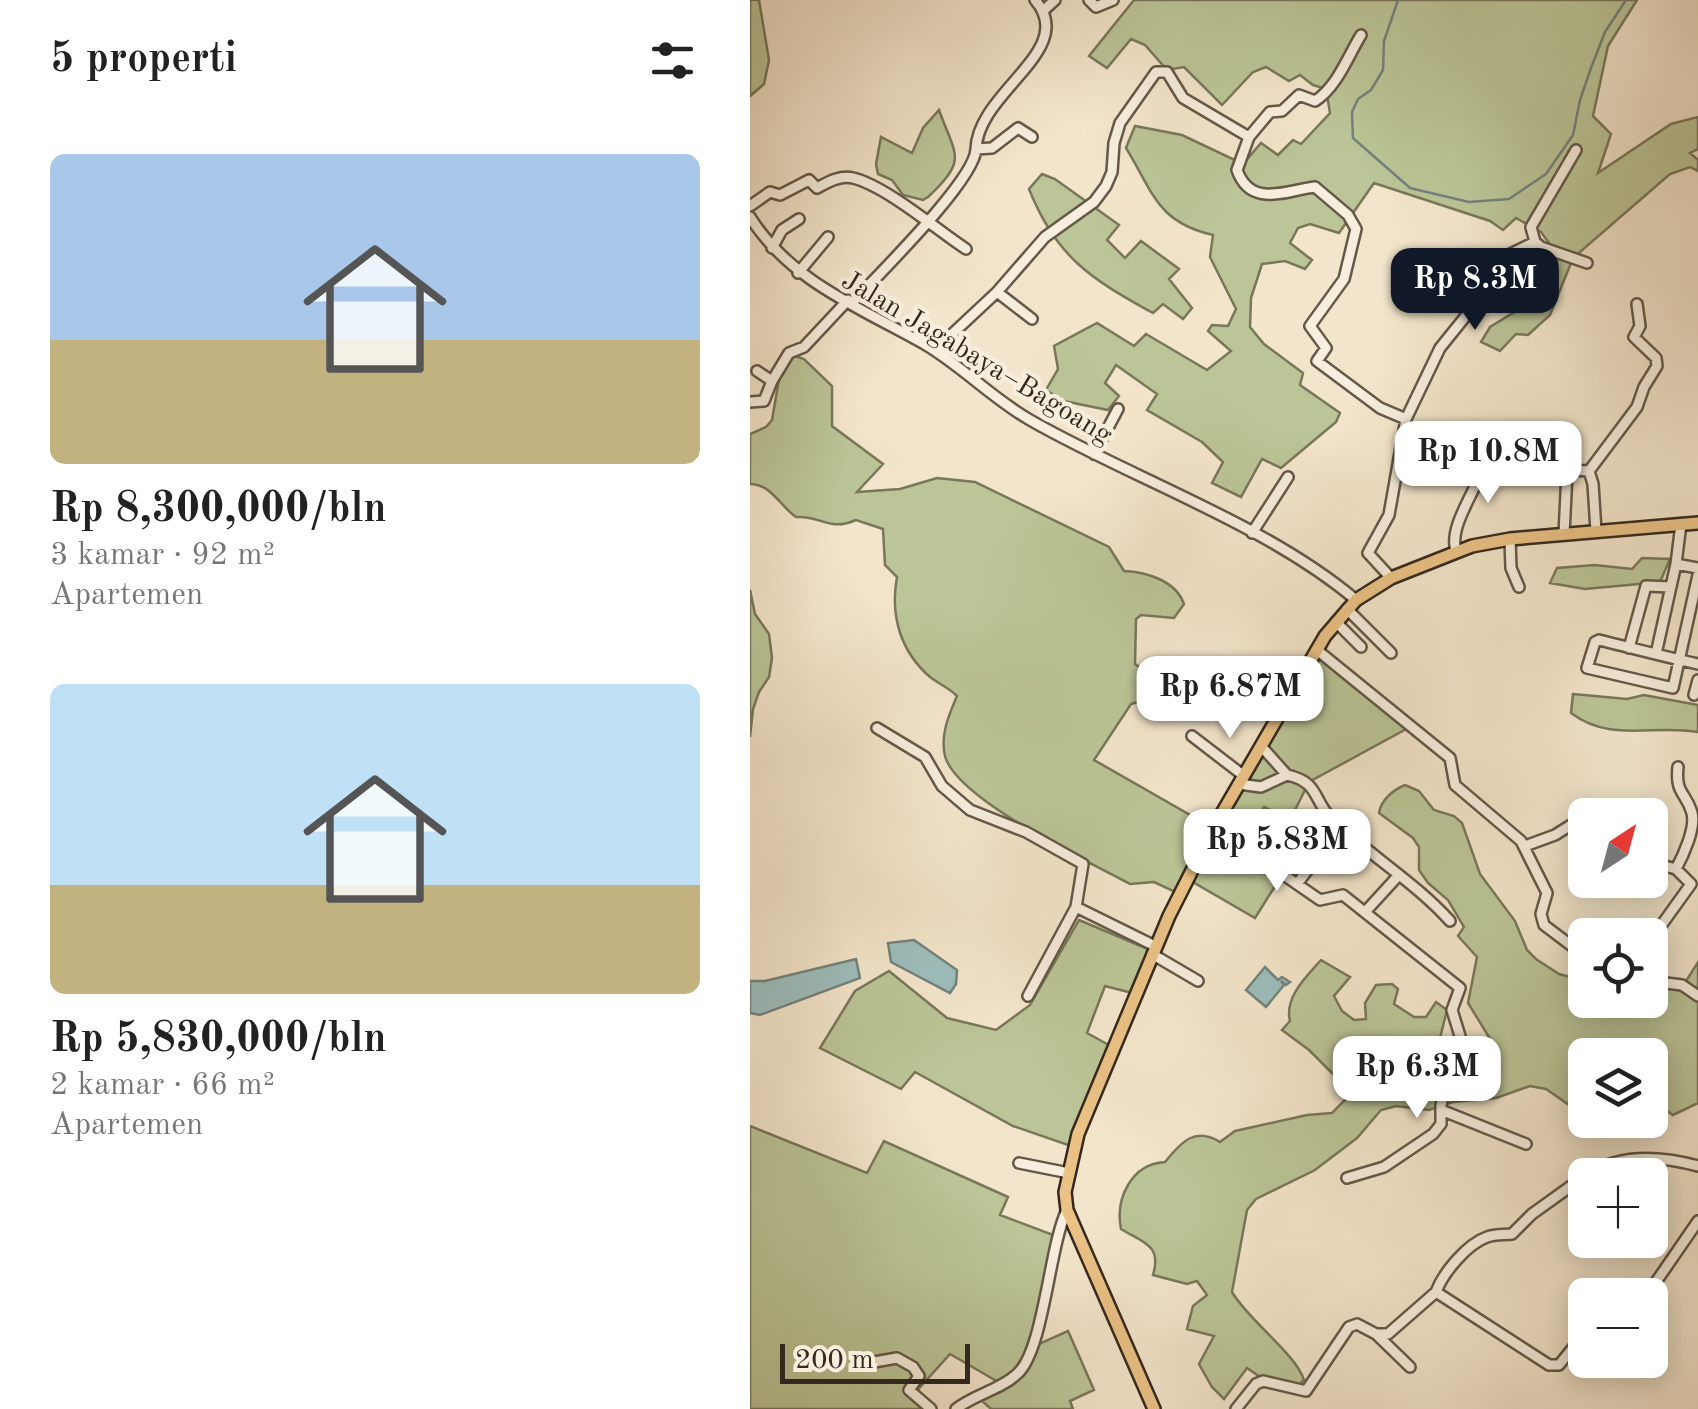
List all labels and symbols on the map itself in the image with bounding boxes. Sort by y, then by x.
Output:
pin: Rp 8.3M [1383,248,1567,333]
street label: Jalan Jagabaya–Bagoang [836,267,1117,450]
pin: Rp 10.8M [1385,421,1591,506]
pin: Rp 6.87M [1127,656,1333,741]
north arrow [1568,798,1668,898]
pin: Rp 5.83M [1174,809,1380,894]
pin: Rp 6.3M [1325,1036,1509,1121]
scale bar [780,1339,970,1384]

